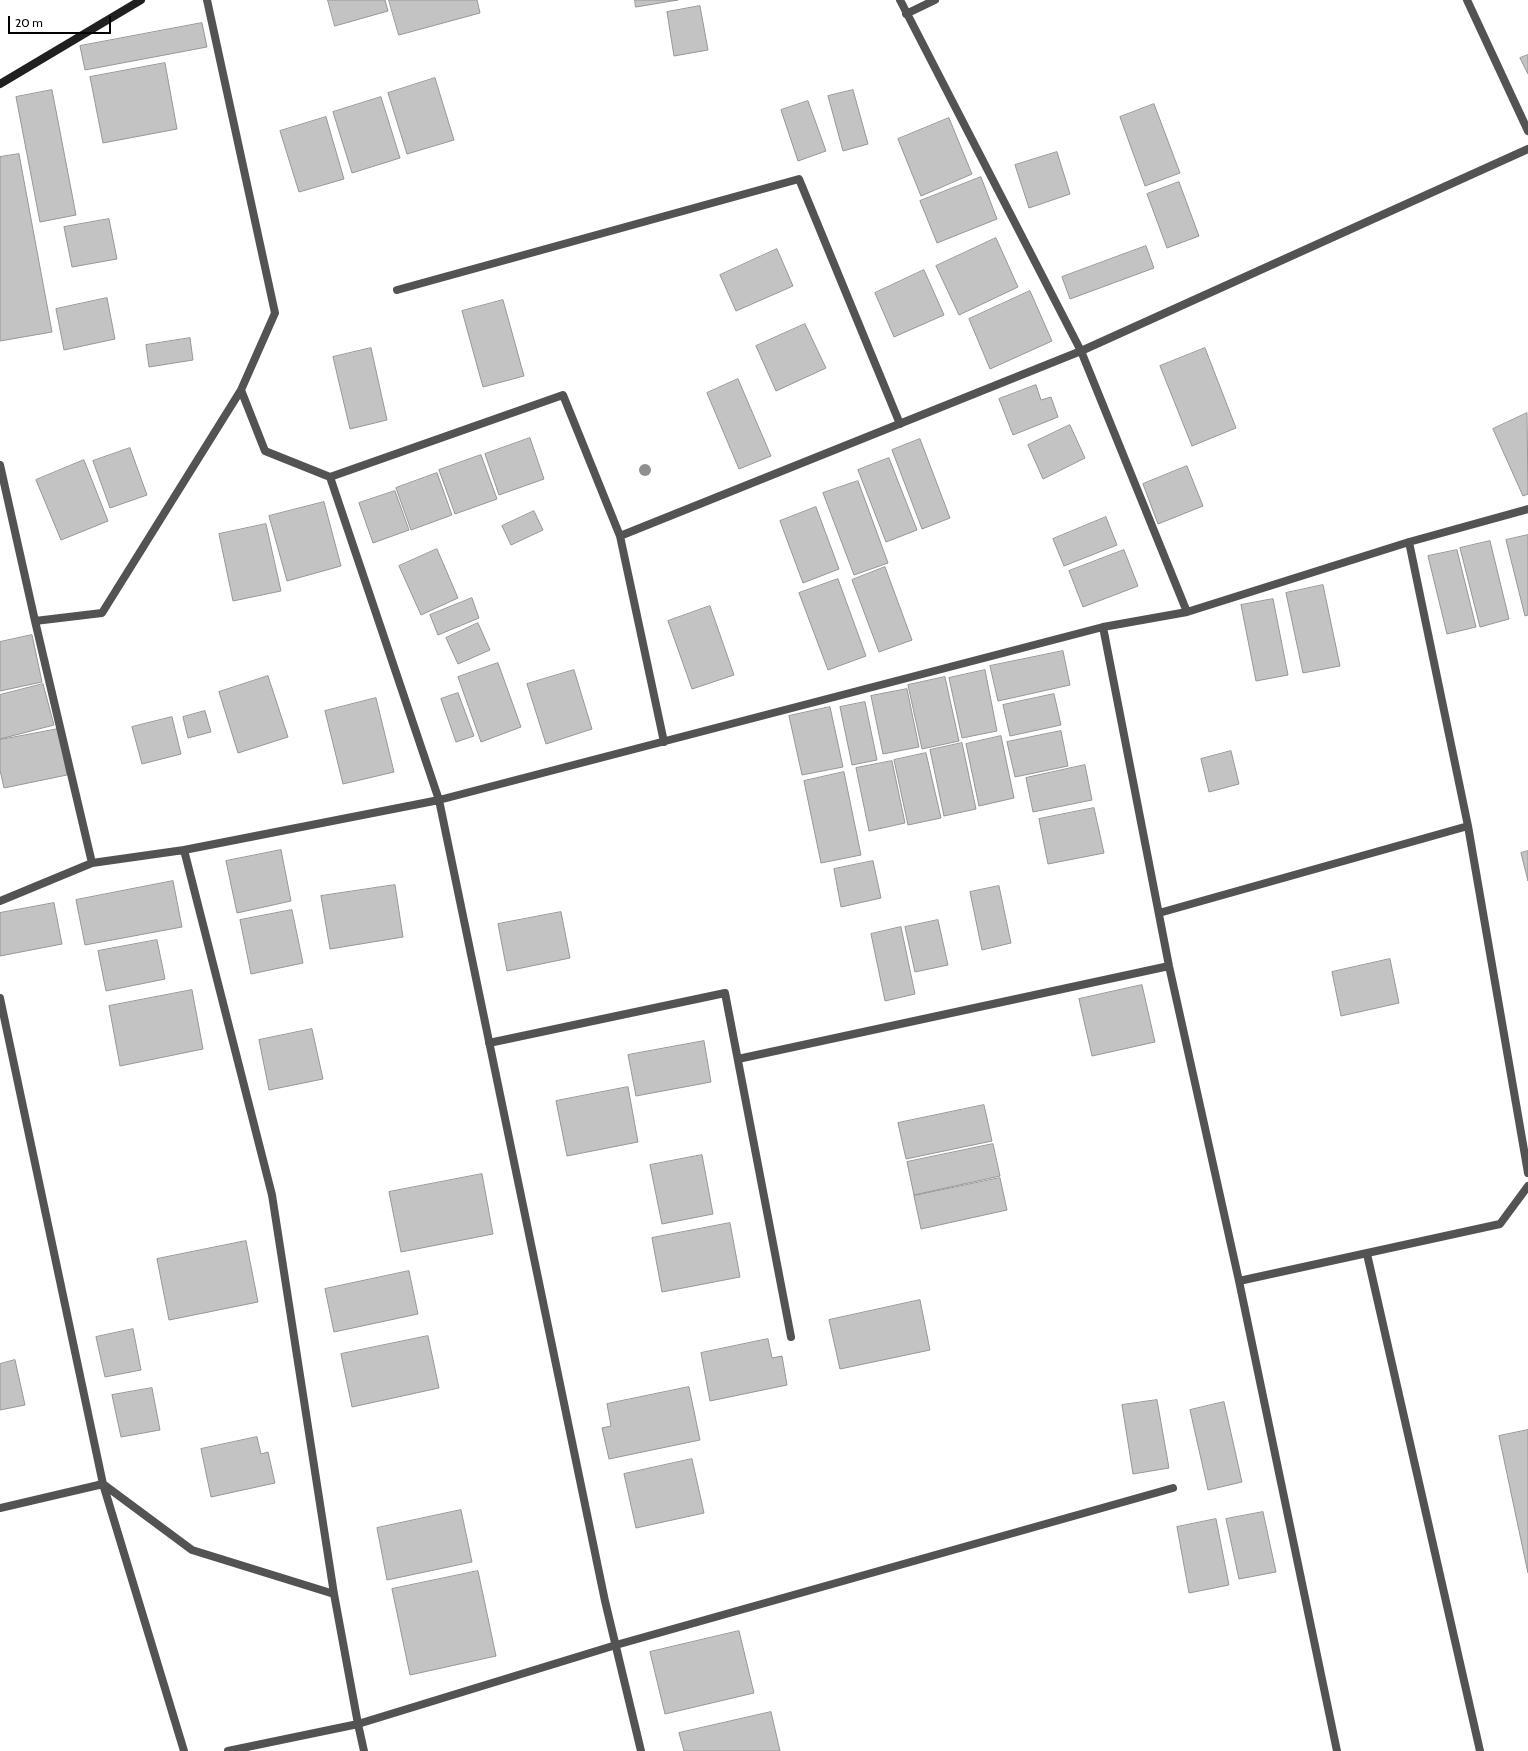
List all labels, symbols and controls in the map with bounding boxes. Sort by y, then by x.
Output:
scale bar [10,8,113,34]
text: 20 m [15,15,43,30]

